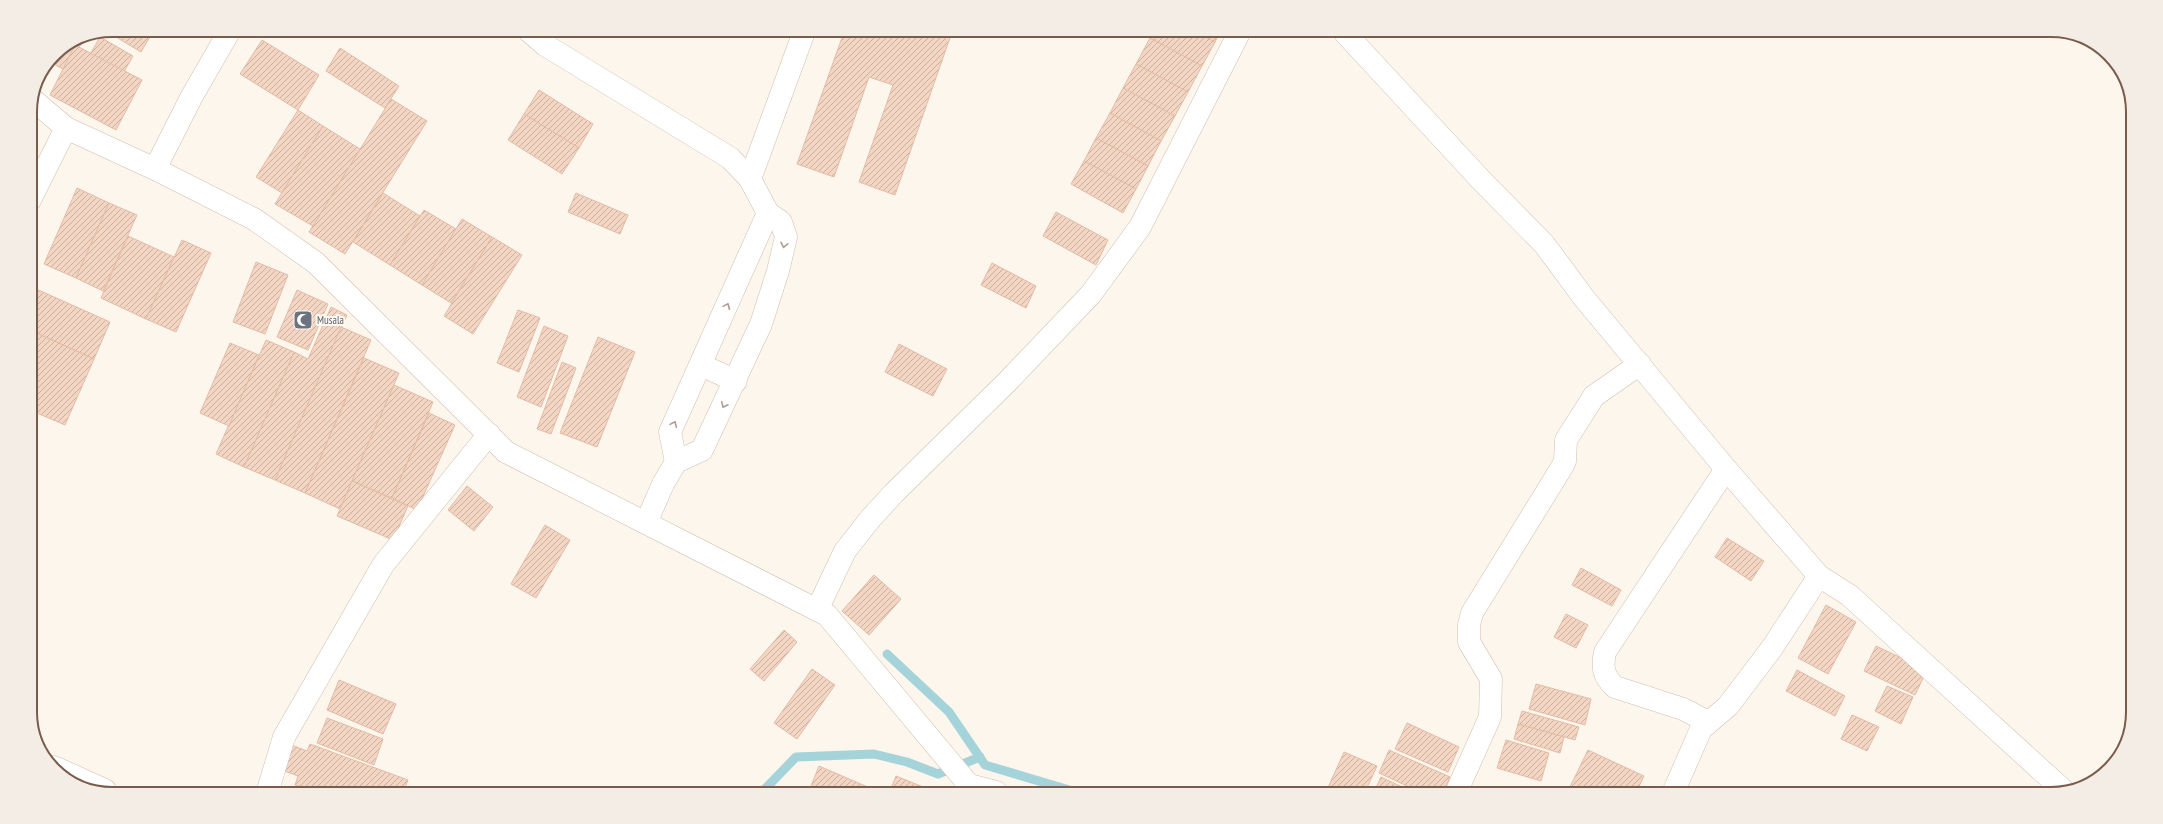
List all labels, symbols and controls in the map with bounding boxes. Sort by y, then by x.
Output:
one-way arrow [781,242,789,248]
one-way arrow [722,302,730,310]
mosque icon: Musala [292,309,314,331]
place label: Musala [317,313,344,327]
one-way arrow [721,401,729,408]
one-way arrow [669,421,677,429]

